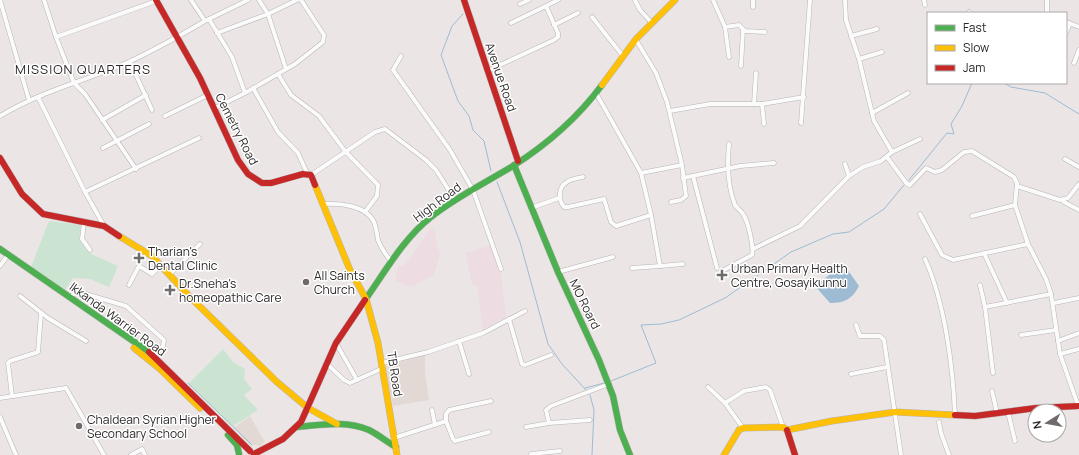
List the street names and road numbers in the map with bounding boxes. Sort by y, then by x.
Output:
street label: Avenue Road [481,40,521,114]
street label: Cemetry Road [212,90,262,168]
street label: High Road [409,178,465,226]
street label: MO Roard [566,276,604,332]
street label: Ikkanda Warrier Road [66,278,170,360]
street label: TB Road [383,350,407,398]

